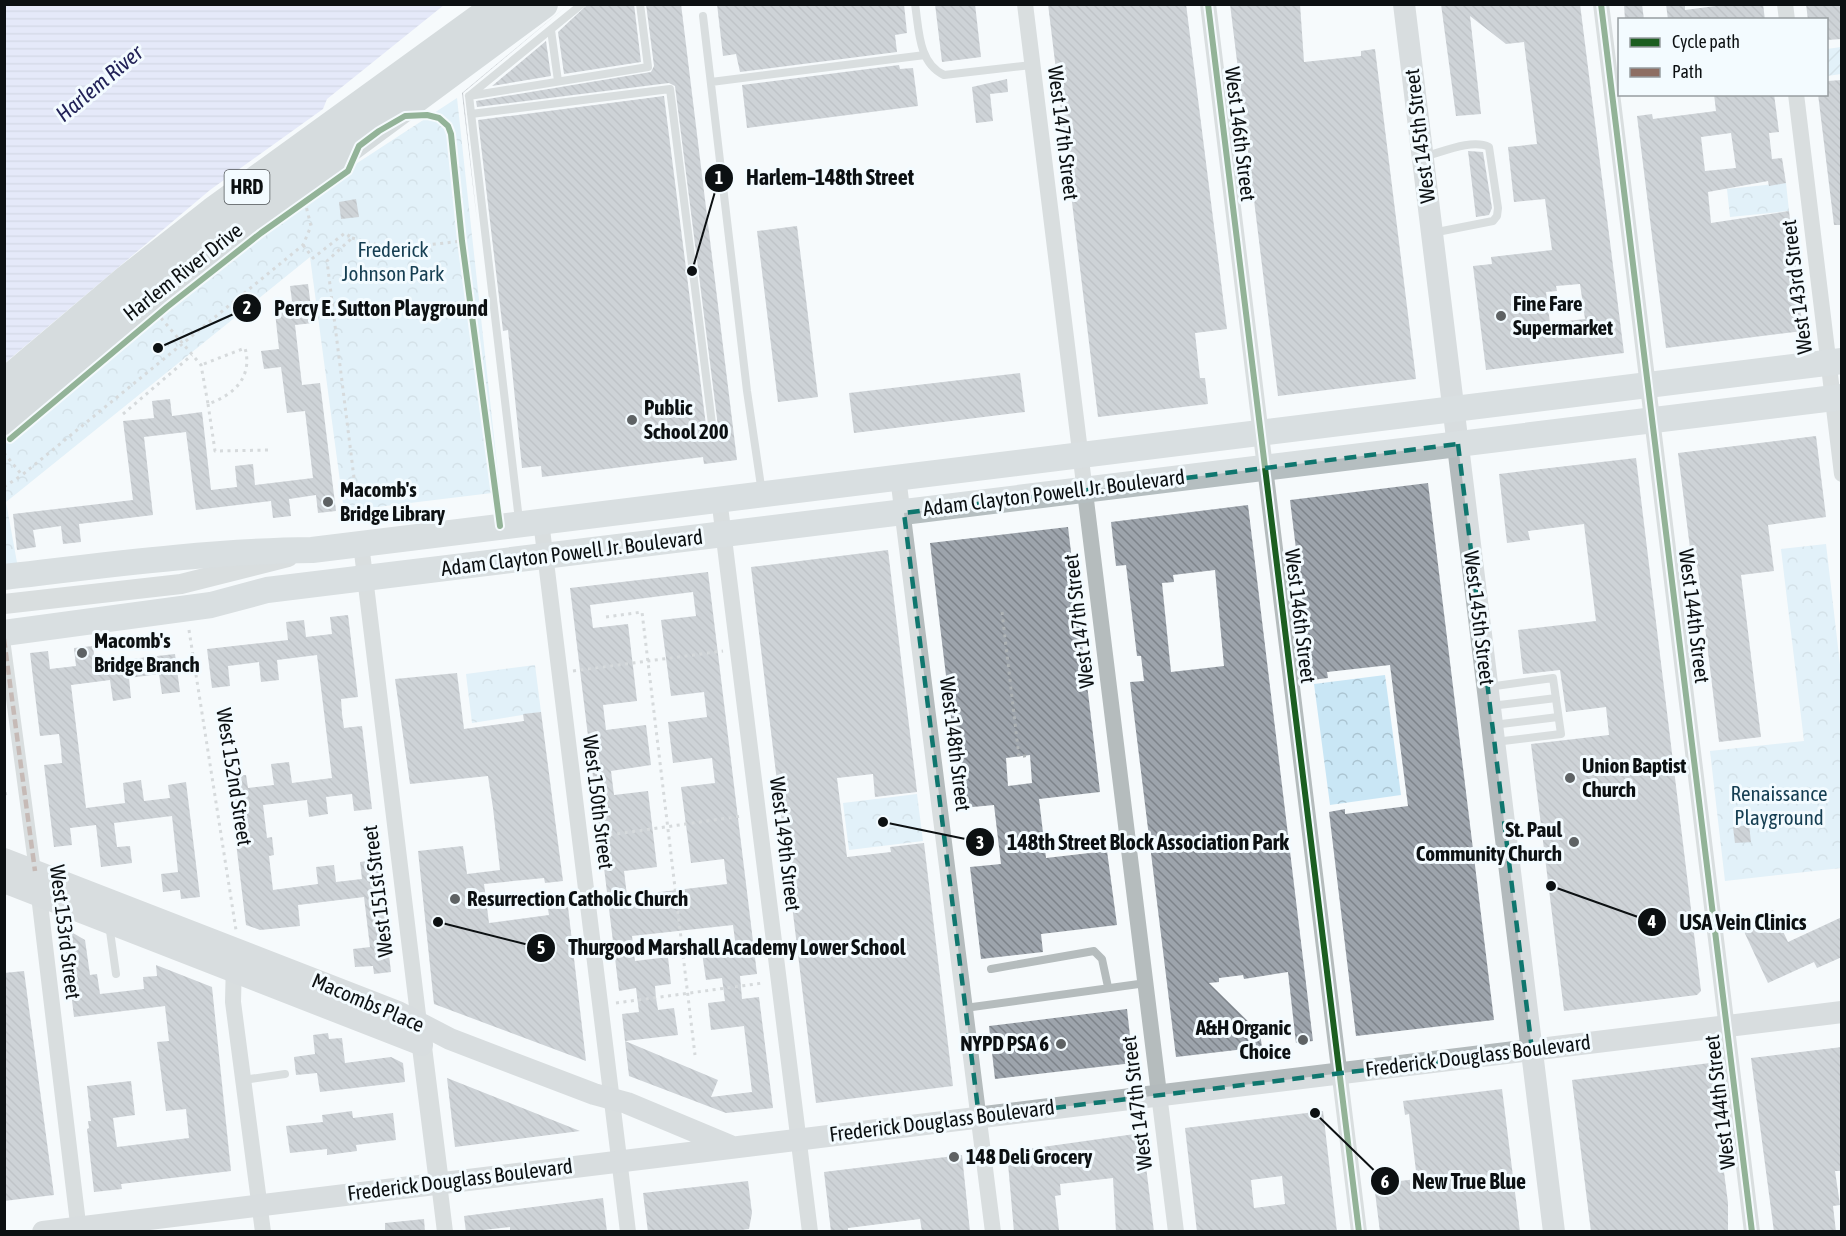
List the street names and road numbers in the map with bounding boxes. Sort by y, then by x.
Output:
street label: West 147th Street [1044,64,1084,201]
street label: West 146th Street [1221,65,1261,202]
street label: West 145th Street [1399,68,1439,205]
road number: HRD [224,170,270,204]
street label: Harlem River Drive [118,217,247,325]
street label: West 143rd Street [1776,219,1816,356]
street label: Adam Clayton Powell Jr. Boulevard [922,464,1186,520]
street label: Adam Clayton Powell Jr. Boulevard [440,524,704,580]
street label: West 146th Street [1281,547,1321,684]
street label: West 144th Street [1675,547,1715,684]
street label: West 145th Street [1460,549,1500,686]
street label: West 147th Street [1058,553,1098,690]
street label: West 148th Street [936,675,976,812]
street label: West 152nd Street [212,706,258,847]
street label: West 150th Street [579,733,619,870]
street label: West 149th Street [766,775,806,912]
street label: West 151st Street [357,824,397,958]
street label: West 153rd Street [46,863,86,1000]
street label: Macombs Place [309,968,428,1037]
street label: Frederick Douglass Boulevard [1364,1029,1592,1081]
street label: West 144th Street [1699,1034,1739,1171]
street label: West 147th Street [1116,1035,1156,1172]
street label: Frederick Douglass Boulevard [828,1094,1056,1146]
street label: Frederick Douglass Boulevard [346,1153,574,1205]

